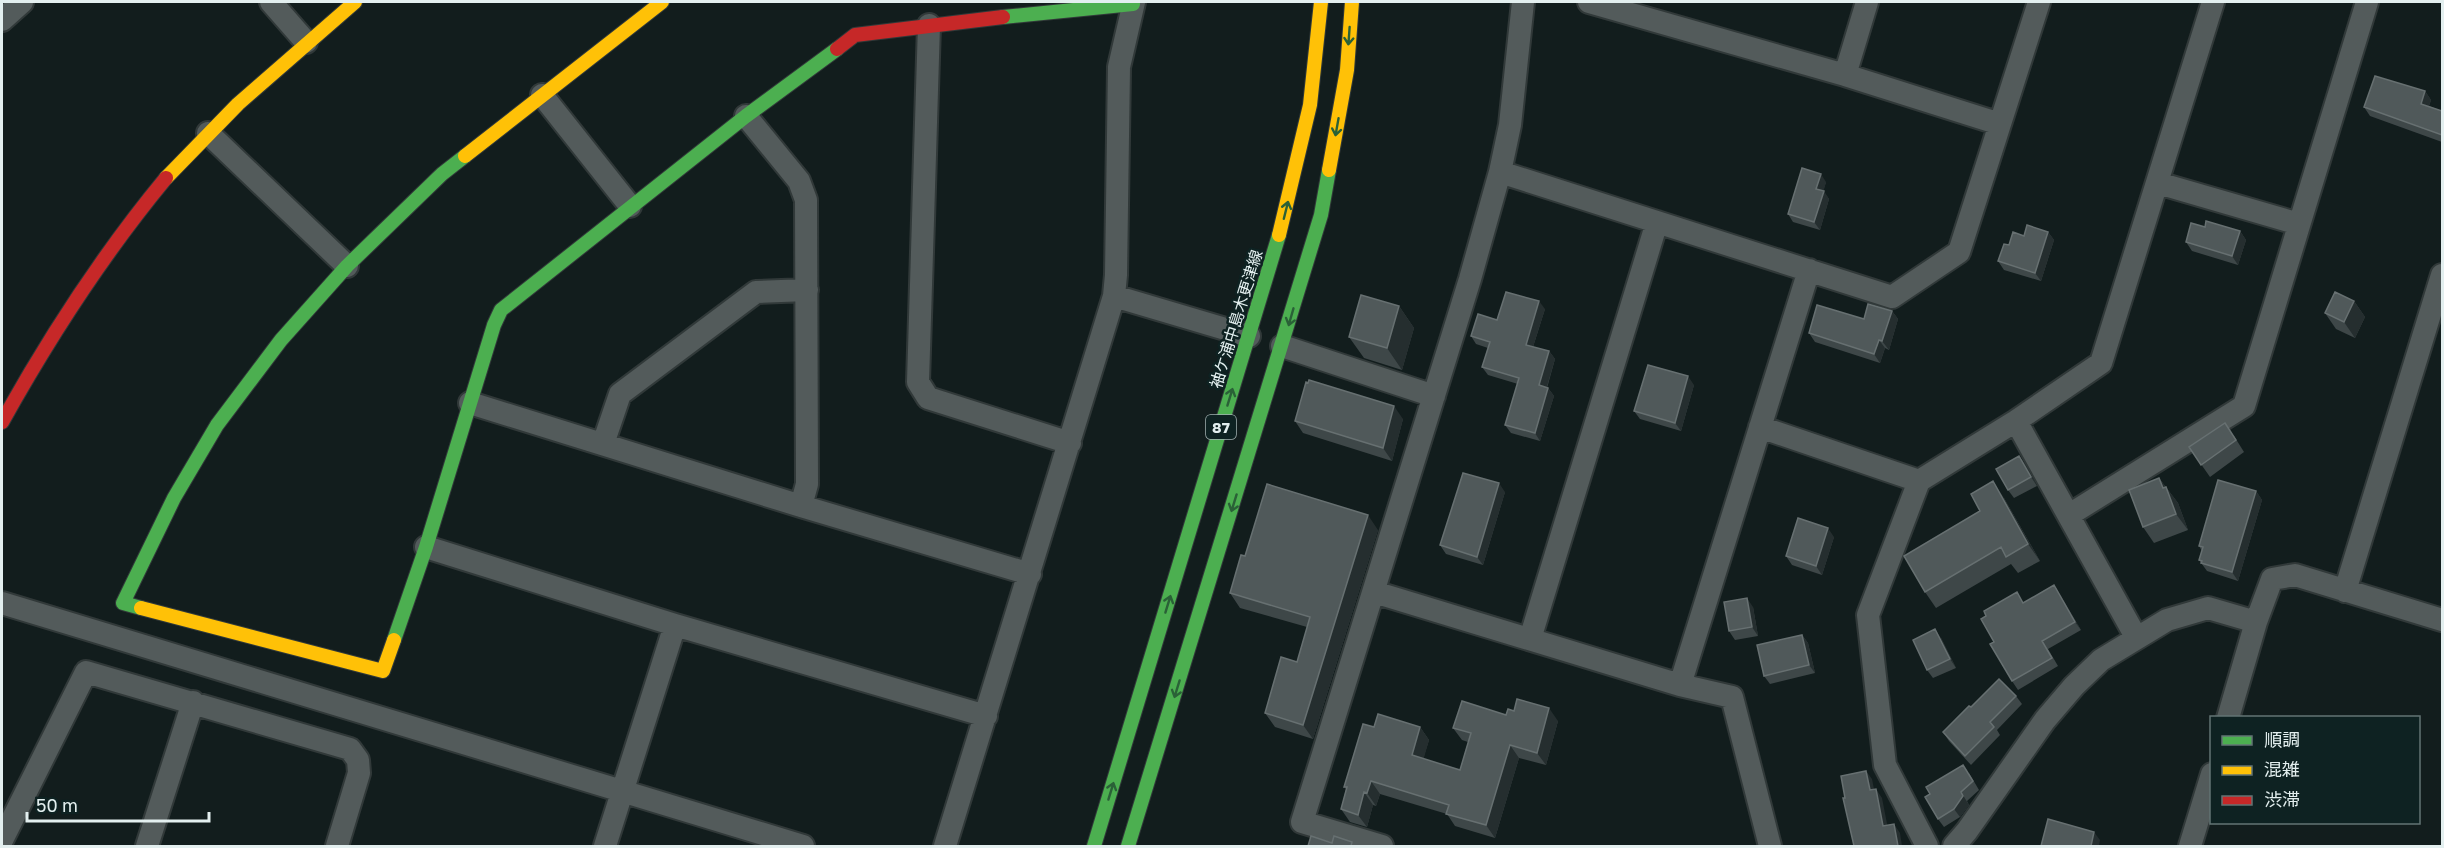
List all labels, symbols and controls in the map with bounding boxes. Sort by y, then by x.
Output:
one-way arrow [1344,25,1355,45]
one-way arrow [1331,117,1342,137]
one-way arrow [1280,201,1292,220]
street label: 袖ケ浦中島木更津線 [1205,247,1267,391]
one-way arrow [1285,307,1296,326]
one-way arrow [1225,388,1236,407]
road number: 87 [1206,415,1236,439]
one-way arrow [1228,493,1239,512]
one-way arrow [1163,595,1174,614]
one-way arrow [1170,679,1181,698]
legend [2210,716,2420,824]
text: 順調 [2264,728,2300,750]
text: 混雑 [2264,758,2300,780]
one-way arrow [1106,781,1117,800]
scale bar [27,785,208,823]
text: 渋滞 [2264,788,2300,810]
text: 50 m [36,794,78,816]

